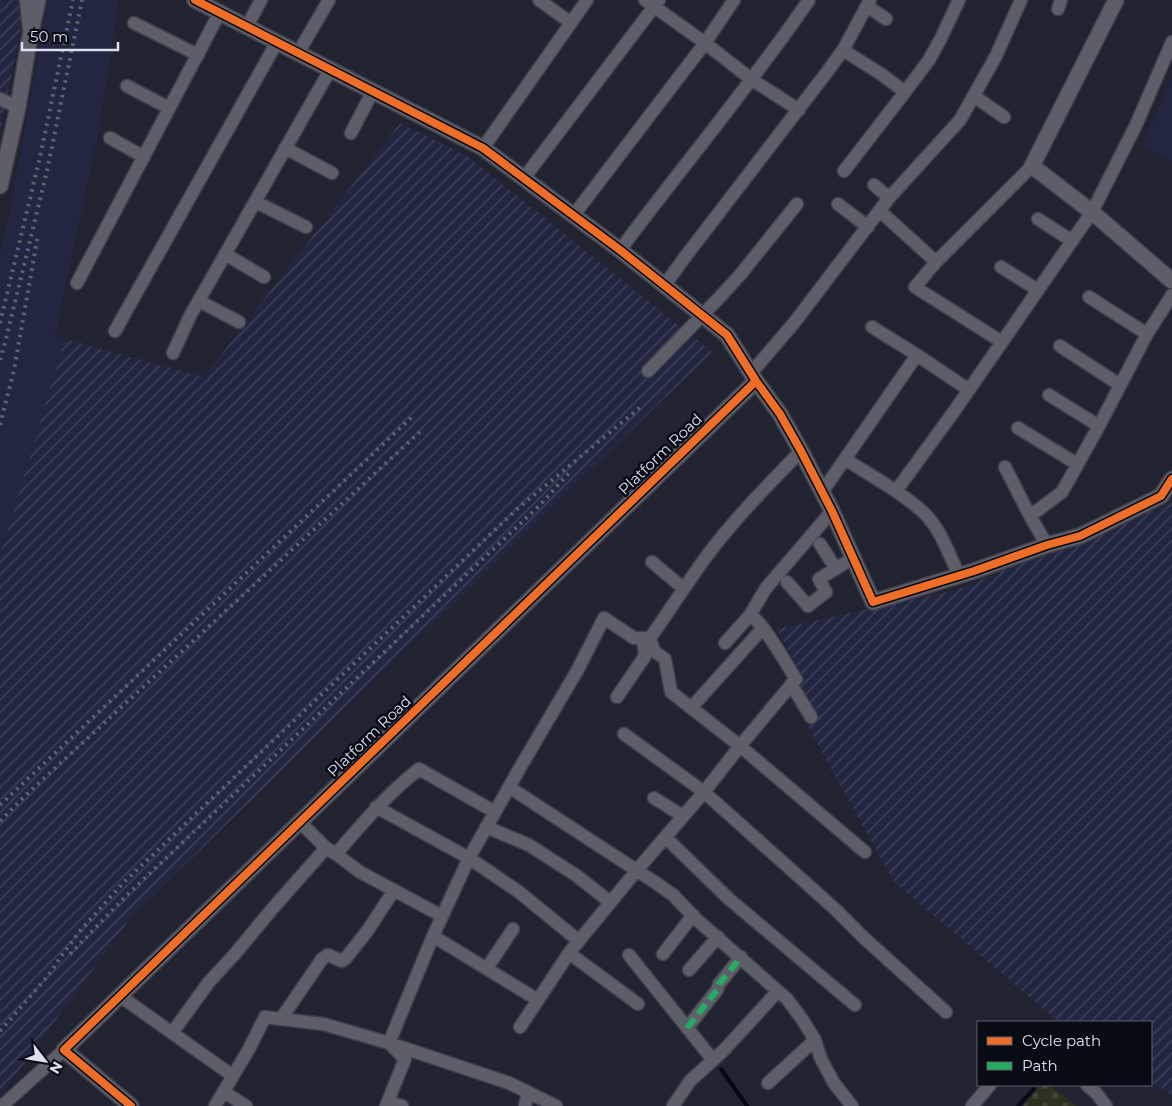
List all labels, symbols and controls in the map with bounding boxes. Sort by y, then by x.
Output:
scale bar [22,20,119,52]
text: 50 m [30,27,68,46]
street label: Platform Road [614,409,706,499]
street label: Platform Road [323,691,415,781]
legend [977,1021,1152,1086]
text: Cycle path [1022,1031,1101,1050]
north arrow [20,1036,70,1086]
text: Path [1022,1056,1058,1075]
text: N [46,1058,67,1077]

